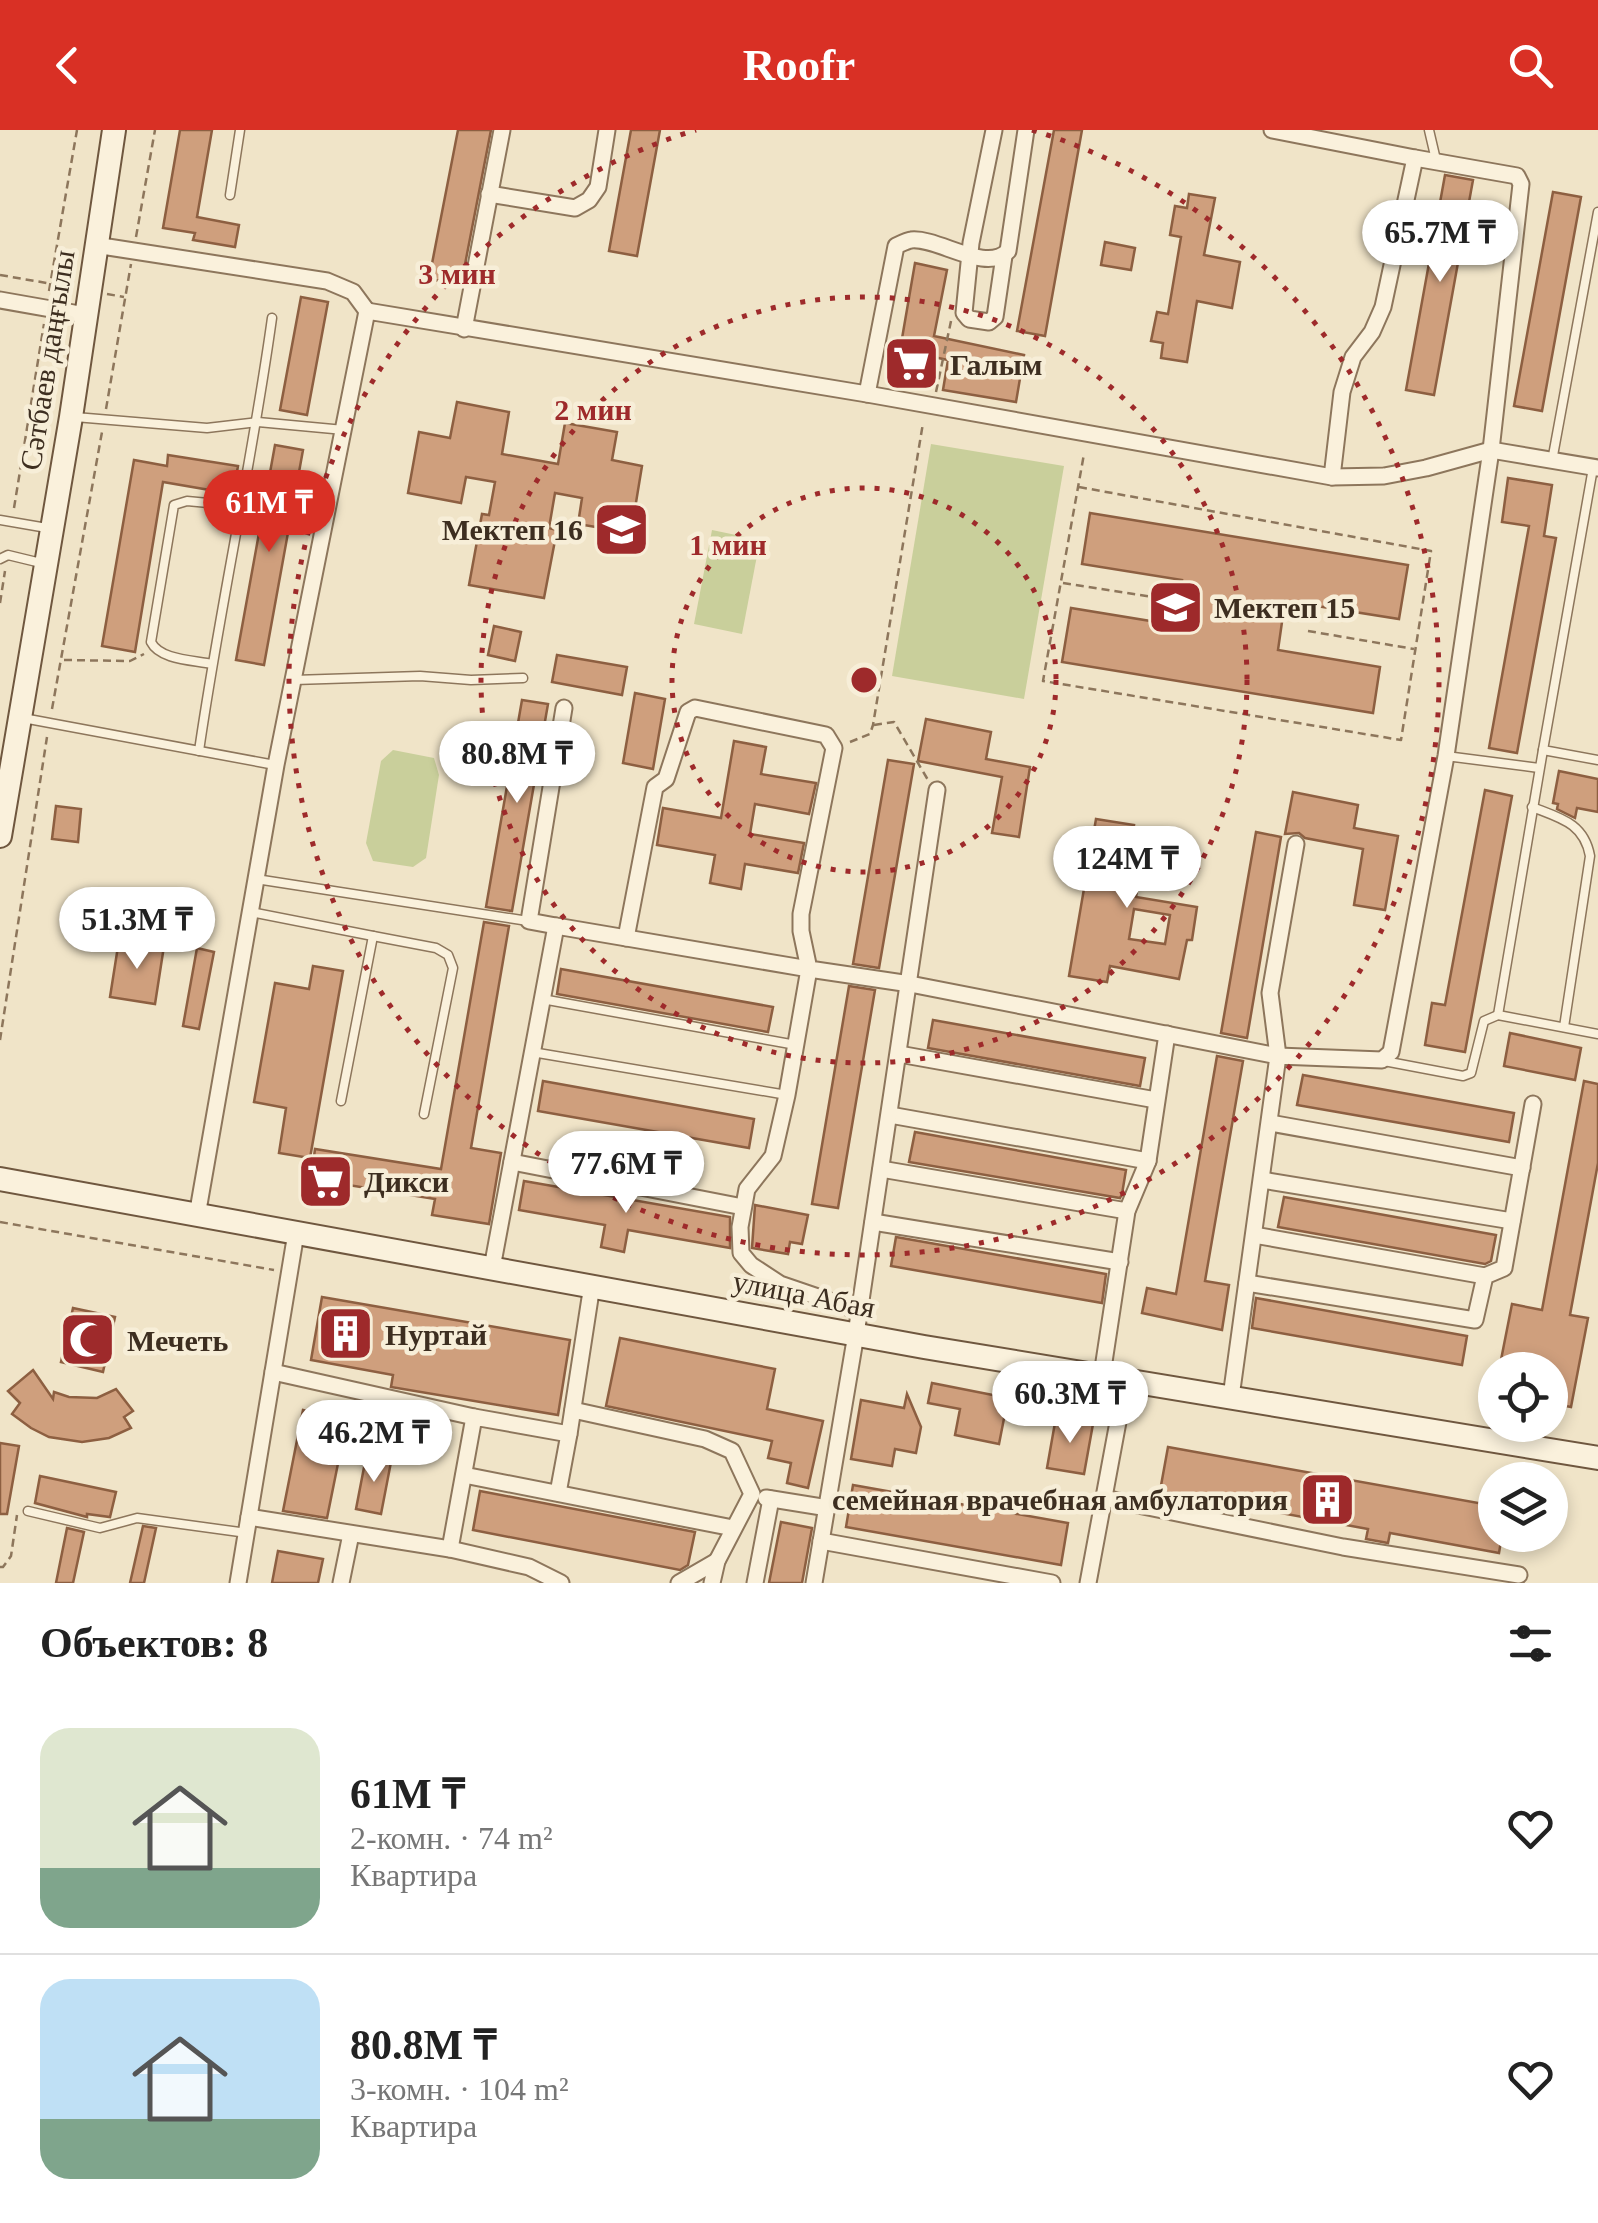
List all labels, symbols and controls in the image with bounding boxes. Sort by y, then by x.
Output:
icon: back [40,38,95,93]
icon: search [1503,38,1558,93]
text: Roofr [743,40,855,90]
pin: 65.7M ₸ [1348,200,1532,285]
text: 65.7M ₸ [1384,214,1496,250]
street label: Сәтбаев даңғылы [13,248,81,472]
text: 3 мин [418,257,496,290]
supermarket icon: Галым [881,334,941,394]
place label: Галым [950,348,1042,381]
text: 2 мин [554,393,632,426]
pin: 61M ₸ [199,470,339,555]
text: 61M ₸ [225,484,313,520]
school or university icon: Мектеп 16 [592,499,652,559]
place label: Мектеп 16 [442,513,583,546]
text: 1 мин [689,528,767,561]
school or university icon: Мектеп 15 [1145,577,1205,637]
place label: Мектеп 15 [1214,591,1355,624]
centre of rings [846,662,882,698]
pin: 80.8M ₸ [425,721,609,806]
text: 80.8M ₸ [461,735,573,771]
pin: 124M ₸ [1046,826,1208,911]
text: 124M ₸ [1075,840,1179,876]
pin: 51.3M ₸ [45,887,229,972]
text: 51.3M ₸ [81,901,193,937]
pin: 77.6M ₸ [534,1131,718,1216]
text: 77.6M ₸ [570,1145,682,1181]
supermarket icon: Дикси [295,1151,355,1211]
place label: Дикси [364,1165,449,1198]
street label: улица Абая [730,1264,878,1324]
building icon: Нуртай [316,1304,376,1364]
mosque icon: Мечеть [58,1310,118,1370]
place label: Нуртай [385,1318,487,1351]
place label: Мечеть [127,1324,228,1357]
map controls [1478,1352,1568,1552]
button: locate [1478,1352,1568,1442]
pin: 60.3M ₸ [978,1361,1162,1446]
text: 60.3M ₸ [1014,1375,1126,1411]
pin: 46.2M ₸ [282,1400,466,1485]
text: 46.2M ₸ [318,1414,430,1450]
button: layers [1478,1462,1568,1552]
building icon: семейная врачебная амбулатория [1297,1469,1357,1529]
place label: семейная врачебная амбулатория [832,1483,1288,1516]
icon: filters [1503,1616,1558,1671]
text: Объектов: 8 [40,1620,268,1666]
icon: home [120,1768,240,1888]
text: 61M ₸ [350,1771,465,1817]
icon: heart [1503,1801,1558,1856]
text: 2-комн. · 74 m² [350,1820,552,1856]
text: Квартира [350,1857,477,1893]
icon: home [120,2019,240,2139]
text: 80.8M ₸ [350,2022,497,2068]
icon: heart [1503,2052,1558,2107]
text: 3-комн. · 104 m² [350,2071,568,2107]
text: Квартира [350,2108,477,2144]

